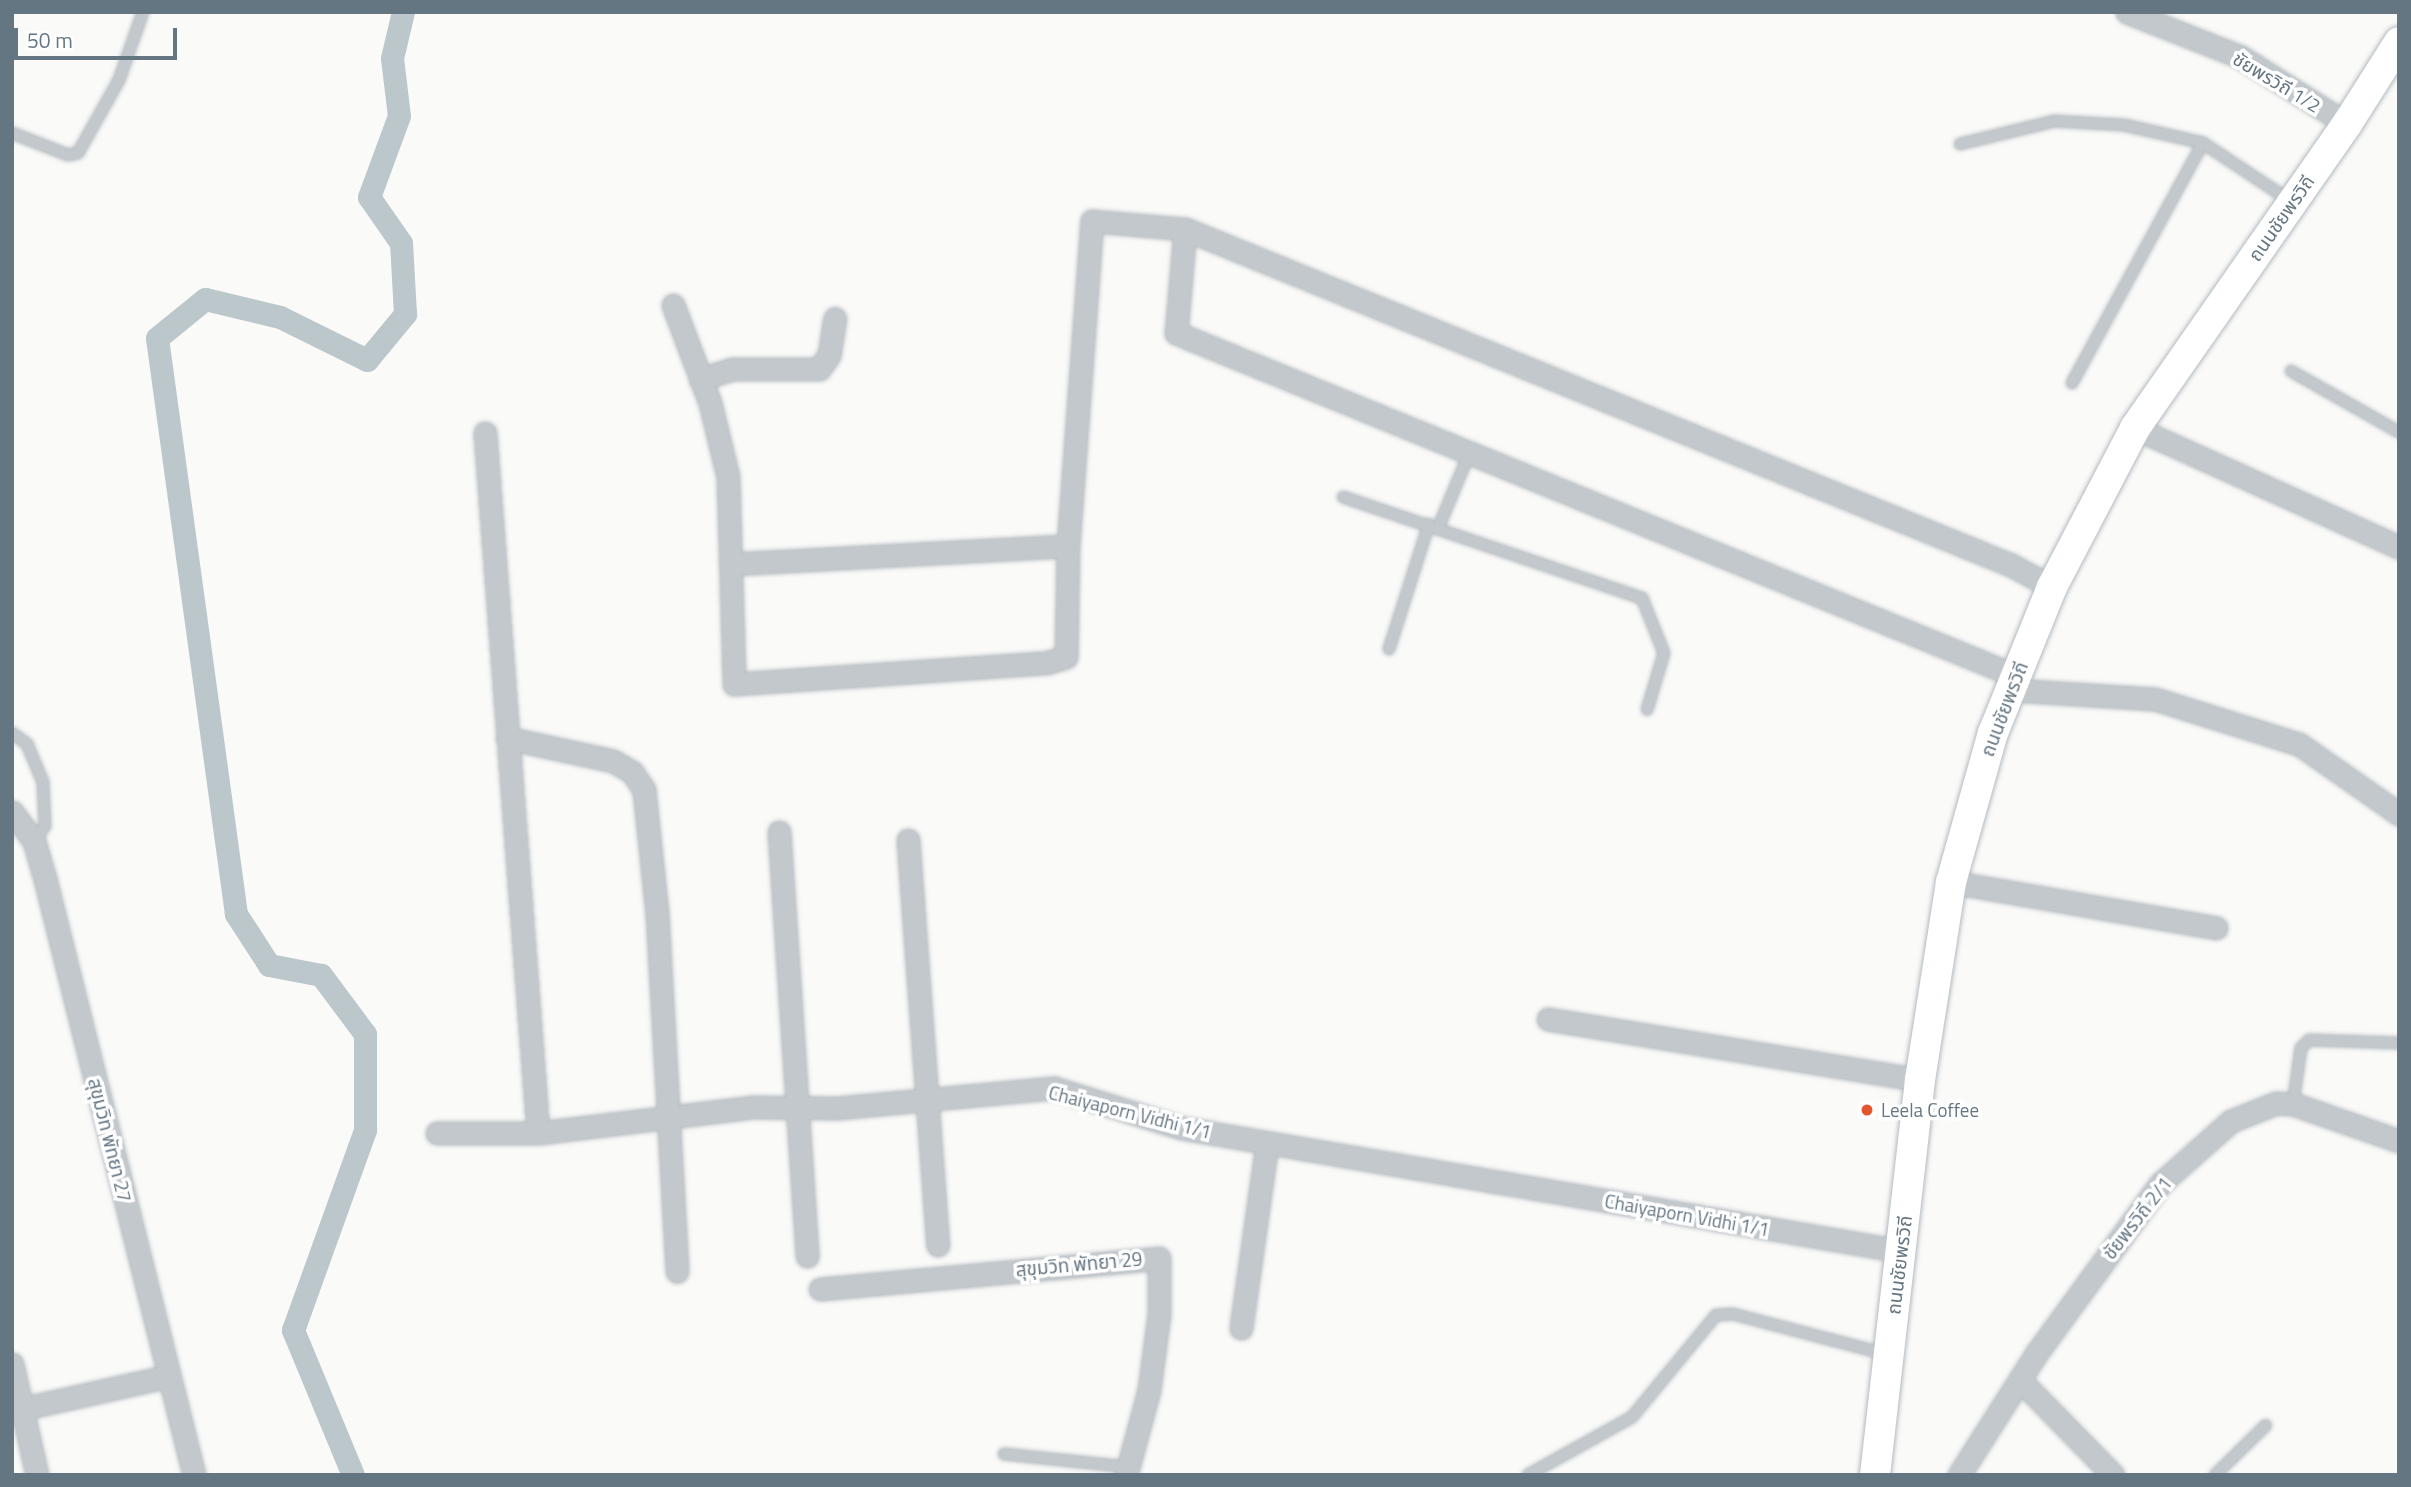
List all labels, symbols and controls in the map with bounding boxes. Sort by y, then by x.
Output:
scale bar [18,14,180,58]
text: 50 m [27,24,73,56]
street label: ชัยพรวิถี 1/2 [2229,47,2325,117]
street label: ถนนชัยพรวิถี [2243,171,2319,265]
street label: ถนนชัยพรวิถี [1975,658,2033,760]
street label: สุขุมวิท พัทยา 27 [84,1076,136,1204]
street label: Chaiyaporn Vidhi 1/1 [1046,1081,1214,1143]
place label: Leela Coffee [1881,1099,1979,1121]
marker: Leela Coffee [1859,1102,1875,1118]
street label: ชัยพรวิถี 2/1 [2098,1172,2176,1264]
street label: Chaiyaporn Vidhi 1/1 [1603,1189,1771,1241]
street label: ถนนชัยพรวิถี [1882,1214,1916,1316]
street label: สุขุมวิท พัทยา 29 [1015,1247,1143,1281]

